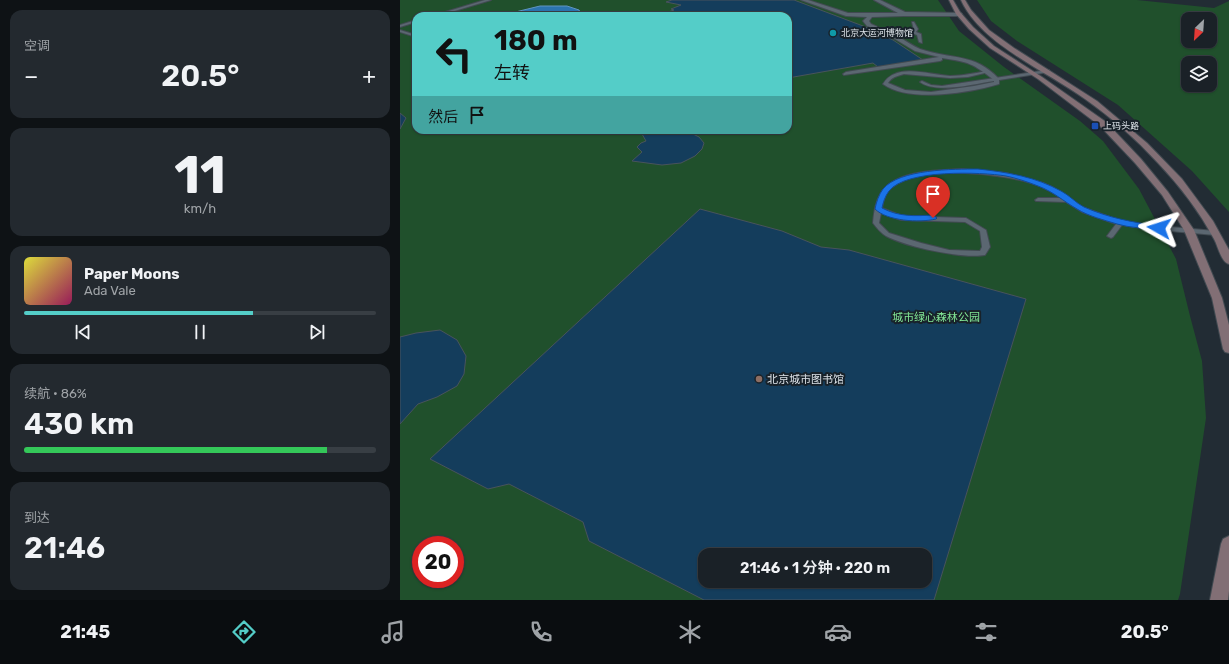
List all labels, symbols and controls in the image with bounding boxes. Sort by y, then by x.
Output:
north arrow [1181,12,1217,48]
map controls [1181,12,1217,92]
text: 180 m [494,24,578,57]
icon: left [428,28,480,80]
marker: 北京大运河博物馆 [828,28,838,38]
place label: 北京大运河博物馆 [841,28,913,38]
text: 空调 [24,38,50,53]
button: layers [1181,56,1217,92]
text: 20.5° [161,58,239,94]
text: 左转 [494,62,530,84]
text: − [24,63,38,90]
text: + [362,63,376,90]
icon: arrive [466,104,488,126]
text: 然后 [428,108,458,126]
marker: 上码头路 [1090,121,1100,131]
place label: 上码头路 [1103,121,1139,131]
text: 11 [174,144,226,206]
pin [916,177,950,218]
icon: arrive [922,183,944,205]
text: km/h [184,201,216,216]
position arrow [1138,207,1180,249]
text: Paper Moons [84,265,180,283]
text: Ada Vale [84,283,136,298]
park label: 城市绿心森林公园 [892,311,980,324]
icon: previous [72,321,94,343]
icon: pause [189,321,211,343]
icon: next [306,321,328,343]
place label: 北京城市图书馆 [767,373,844,386]
marker: 北京城市图书馆 [754,374,764,384]
text: 续航 · 86% [24,386,87,401]
text: 430 km [24,406,134,442]
text: 到达 [24,510,50,525]
text: 21:46 [24,530,105,566]
speed limit sign: 20 [412,536,464,588]
text: 21:46 · 1 分钟 · 220 m [740,559,890,577]
icon: directions [230,618,258,646]
icon: music [379,618,407,646]
icon: phone [527,618,555,646]
icon: climate [676,618,704,646]
icon: car [824,618,852,646]
icon: filters [972,618,1000,646]
text: 21:45 [60,621,110,643]
text: 20.5° [1121,621,1169,643]

